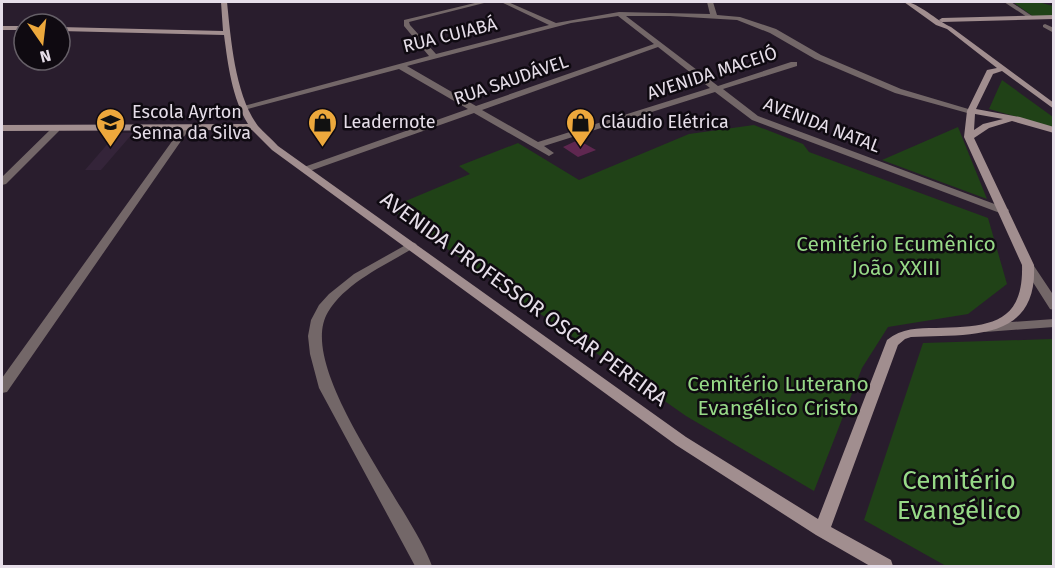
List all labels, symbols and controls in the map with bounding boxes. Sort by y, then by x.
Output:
north arrow [12,12,72,72]
street label: RUA CUIABÁ [400,12,500,57]
street label: AVENIDA MACEIÓ [644,42,780,104]
text: N [38,46,53,67]
street label: RUA SAUDÁVEL [451,49,571,110]
street label: AVENIDA NATAL [761,93,883,157]
place label: Escola Ayrton Senna da Silva [132,101,251,144]
school or university icon: Escola Ayrton Senna da Silva [95,106,127,148]
shop icon: Leadernote [306,106,338,148]
shop icon: Cláudio Elétrica [564,106,596,148]
place label: Leadernote [343,111,436,133]
place label: Cláudio Elétrica [601,111,729,133]
street label: AVENIDA PROFESSOR OSCAR PEREIRA [375,186,673,412]
park label: Cemitério Ecumênico João XXIII [796,231,996,281]
park label: Cemitério Luterano Evangélico Cristo [687,371,869,421]
park label: Cemitério Evangélico [897,465,1021,526]

